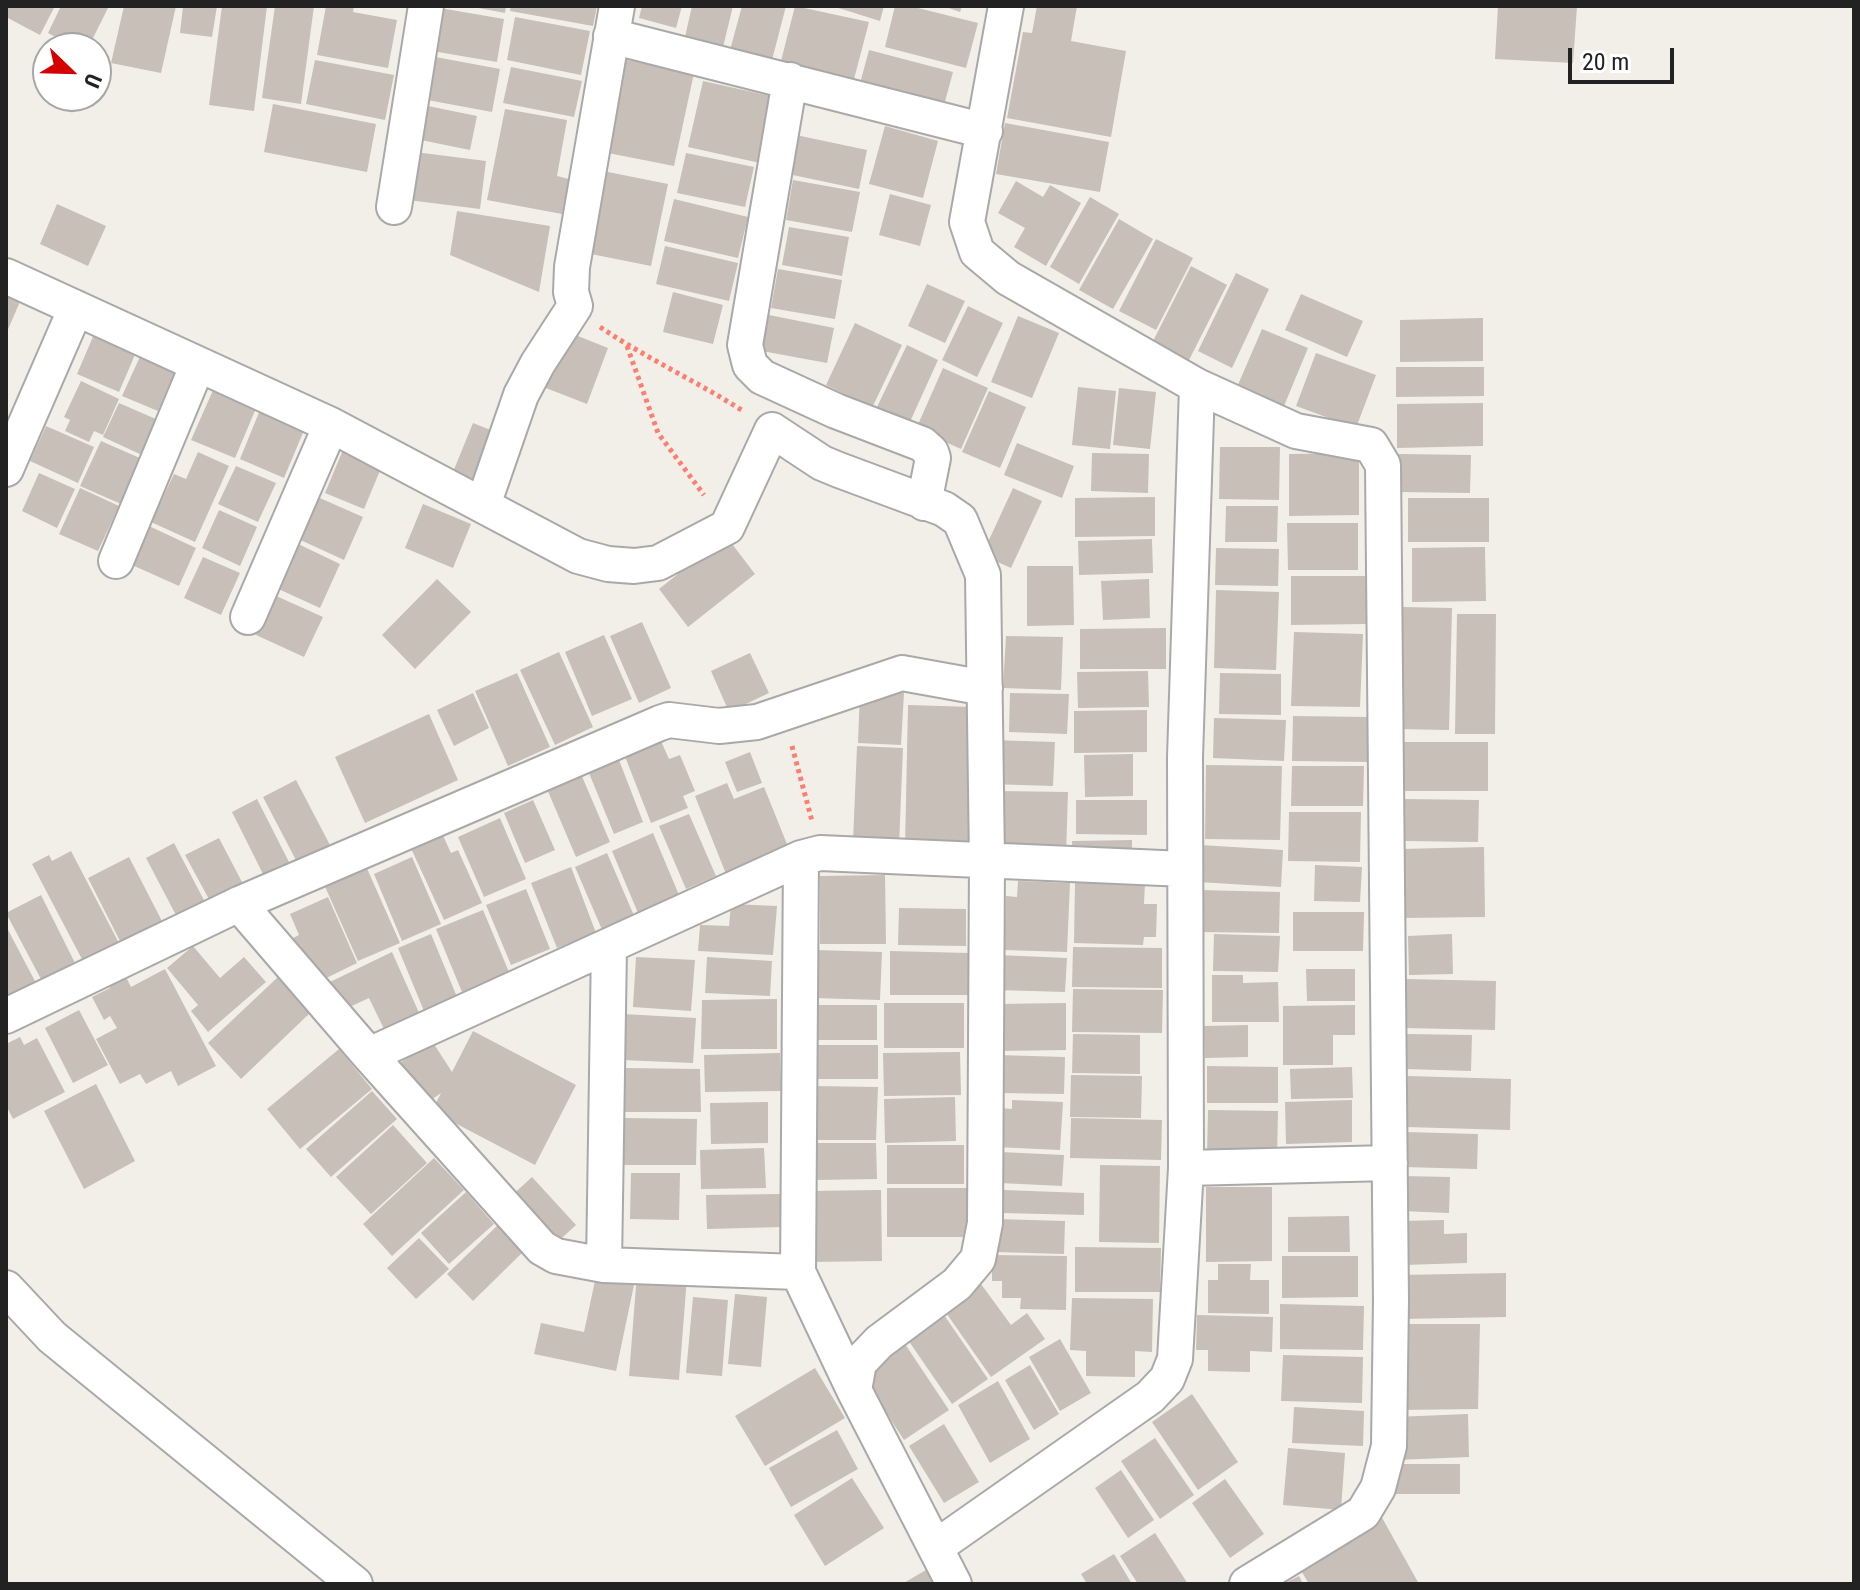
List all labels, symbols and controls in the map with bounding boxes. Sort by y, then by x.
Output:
north arrow [32,32,112,112]
scale bar [1572,32,1678,82]
text: 20 m [1582,48,1629,76]
text: U [79,70,107,91]

